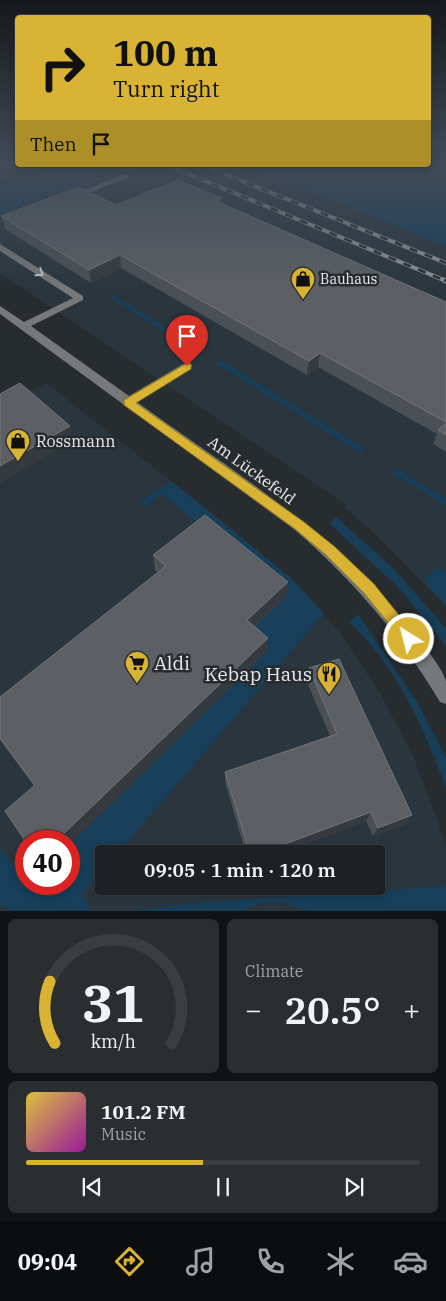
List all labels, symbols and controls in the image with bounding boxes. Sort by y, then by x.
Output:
text: 100 m [113,30,218,76]
icon: right [30,35,95,100]
text: Turn right [113,74,220,103]
icon: arrive [87,130,115,158]
text: Then [30,132,77,156]
one-way arrow [34,266,43,276]
shop icon: Bauhaus [290,266,316,300]
place label: Bauhaus [320,270,378,288]
pin [166,315,208,366]
icon: arrive [173,322,201,350]
shop icon: Rossmann [5,428,31,462]
place label: Rossmann [36,431,116,451]
street label: Am Lückefeld [204,431,300,509]
position arrow [382,612,434,664]
supermarket icon: Aldi [124,650,150,684]
place label: Aldi [154,651,190,675]
restaurant icon: Kebap Haus [316,661,342,695]
place label: Kebap Haus [205,662,312,686]
speed limit sign: 40 [15,830,80,895]
text: 09:05 · 1 min · 120 m [144,858,336,882]
text: Climate [245,961,303,981]
text: 31 [82,969,145,1036]
text: 20.5° [284,985,381,1034]
text: − [245,991,262,1028]
text: + [403,991,420,1028]
text: km/h [91,1030,136,1053]
text: 101.2 FM [101,1100,186,1124]
text: Music [101,1124,146,1144]
icon: previous [78,1173,106,1201]
icon: pause [209,1173,237,1201]
icon: next [340,1173,368,1201]
icon: directions [112,1244,147,1279]
icon: music [183,1244,218,1279]
icon: phone [253,1244,288,1279]
icon: climate [323,1244,358,1279]
icon: car [393,1244,428,1279]
text: 09:04 [18,1247,77,1276]

